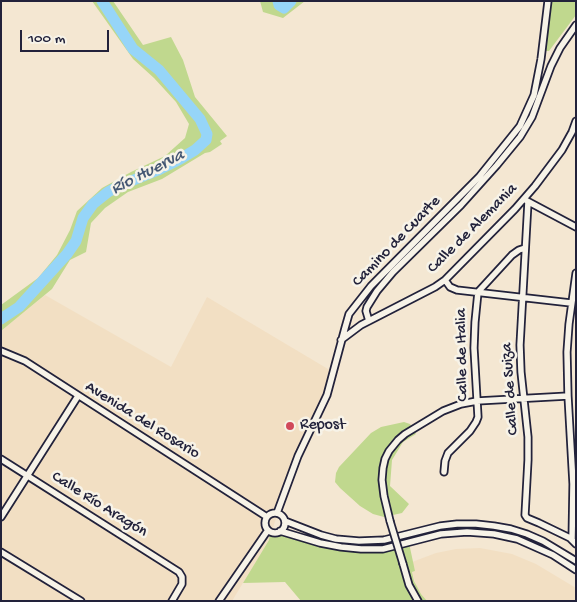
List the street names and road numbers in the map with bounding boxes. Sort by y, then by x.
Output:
street label: Calle de Alemania [424,180,522,278]
street label: Camino de Cuarte [349,193,445,291]
street label: Calle de Italia [453,308,473,402]
street label: Calle de Suiza [498,342,524,436]
street label: Avenida del Rosario [81,378,203,464]
street label: Calle Río Aragón [47,468,151,542]

